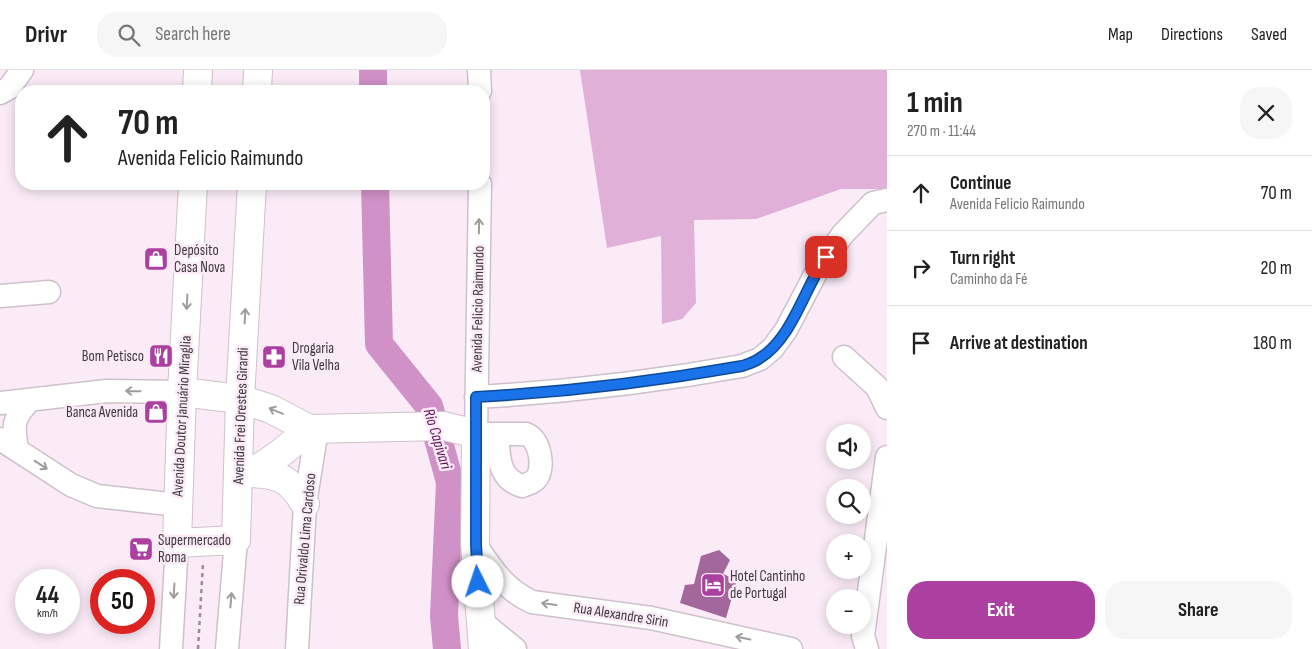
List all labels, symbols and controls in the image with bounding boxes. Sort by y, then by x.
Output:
search box [97,12,447,57]
text: Drivr [25,20,67,49]
icon: search [115,21,143,49]
text: Search here [155,23,231,46]
text: Map [1108,24,1133,45]
text: Directions [1161,24,1223,45]
text: Saved [1251,24,1287,45]
text: 1 min [907,85,963,121]
button: close [1240,87,1292,139]
text: 70 m [118,102,178,145]
icon: ahead [35,105,100,170]
text: 270 m · 11:44 [907,122,976,141]
text: Avenida Felicio Raimundo [118,145,304,172]
text: Continue [950,172,1011,195]
icon: ahead [907,179,935,207]
text: 70 m [1261,182,1292,205]
text: Avenida Felicio Raimundo [950,195,1085,214]
one-way arrow [474,218,484,234]
pin [805,236,847,278]
place label: Depósito Casa Nova [174,241,226,277]
icon: arrive [812,243,840,271]
shop icon: Depósito Casa Nova [143,246,169,272]
street label: Avenida Felicio Raimundo [467,246,489,373]
text: Turn right [950,247,1015,270]
icon: right [907,254,935,282]
text: 20 m [1260,257,1292,280]
text: Caminho da Fé [950,270,1027,289]
one-way arrow [183,294,192,310]
one-way arrow [240,308,249,324]
icon: arrive [907,329,935,357]
text: Arrive at destination [950,332,1088,355]
text: 180 m [1253,332,1292,355]
street label: Avenida Doutor Januário Miraglia [168,335,196,498]
place label: Drogaria Vila Velha [292,339,340,375]
restaurant icon: Bom Petisco [148,343,174,369]
pharmacy icon: Drogaria Vila Velha [261,344,287,370]
place label: Bom Petisco [82,347,144,366]
street label: Avenida Frei Orestes Girardi [229,347,253,486]
one-way arrow [125,386,142,396]
shop icon: Banca Avenida [143,399,169,425]
place label: Banca Avenida [66,403,138,422]
one-way arrow [269,406,284,416]
water label: Rio Capivari [419,406,456,473]
map controls [826,424,871,634]
button: sound [826,424,871,469]
one-way arrow [34,460,48,470]
street label: Rua Orivaldo Lima Cardoso [290,472,320,606]
button: search [826,479,871,524]
place label: Supermercado Roma [158,531,231,567]
button: + [826,534,871,579]
supermarket icon: Supermercado Roma [128,536,154,562]
position arrow [451,555,503,607]
place label: Hotel Cantinho de Portugal [730,567,805,603]
speed limit sign: 50 [90,569,155,634]
hotel icon: Hotel Cantinho de Portugal [700,572,726,598]
text: 44 [36,580,59,611]
button: Exit [907,581,1095,639]
button: Share [1105,581,1292,639]
one-way arrow [170,583,179,599]
button: − [826,589,871,634]
one-way arrow [226,593,236,609]
street label: Rua Alexandre Sirin [572,598,670,632]
one-way arrow [541,599,557,609]
text: km/h [37,606,58,621]
one-way arrow [736,633,752,642]

